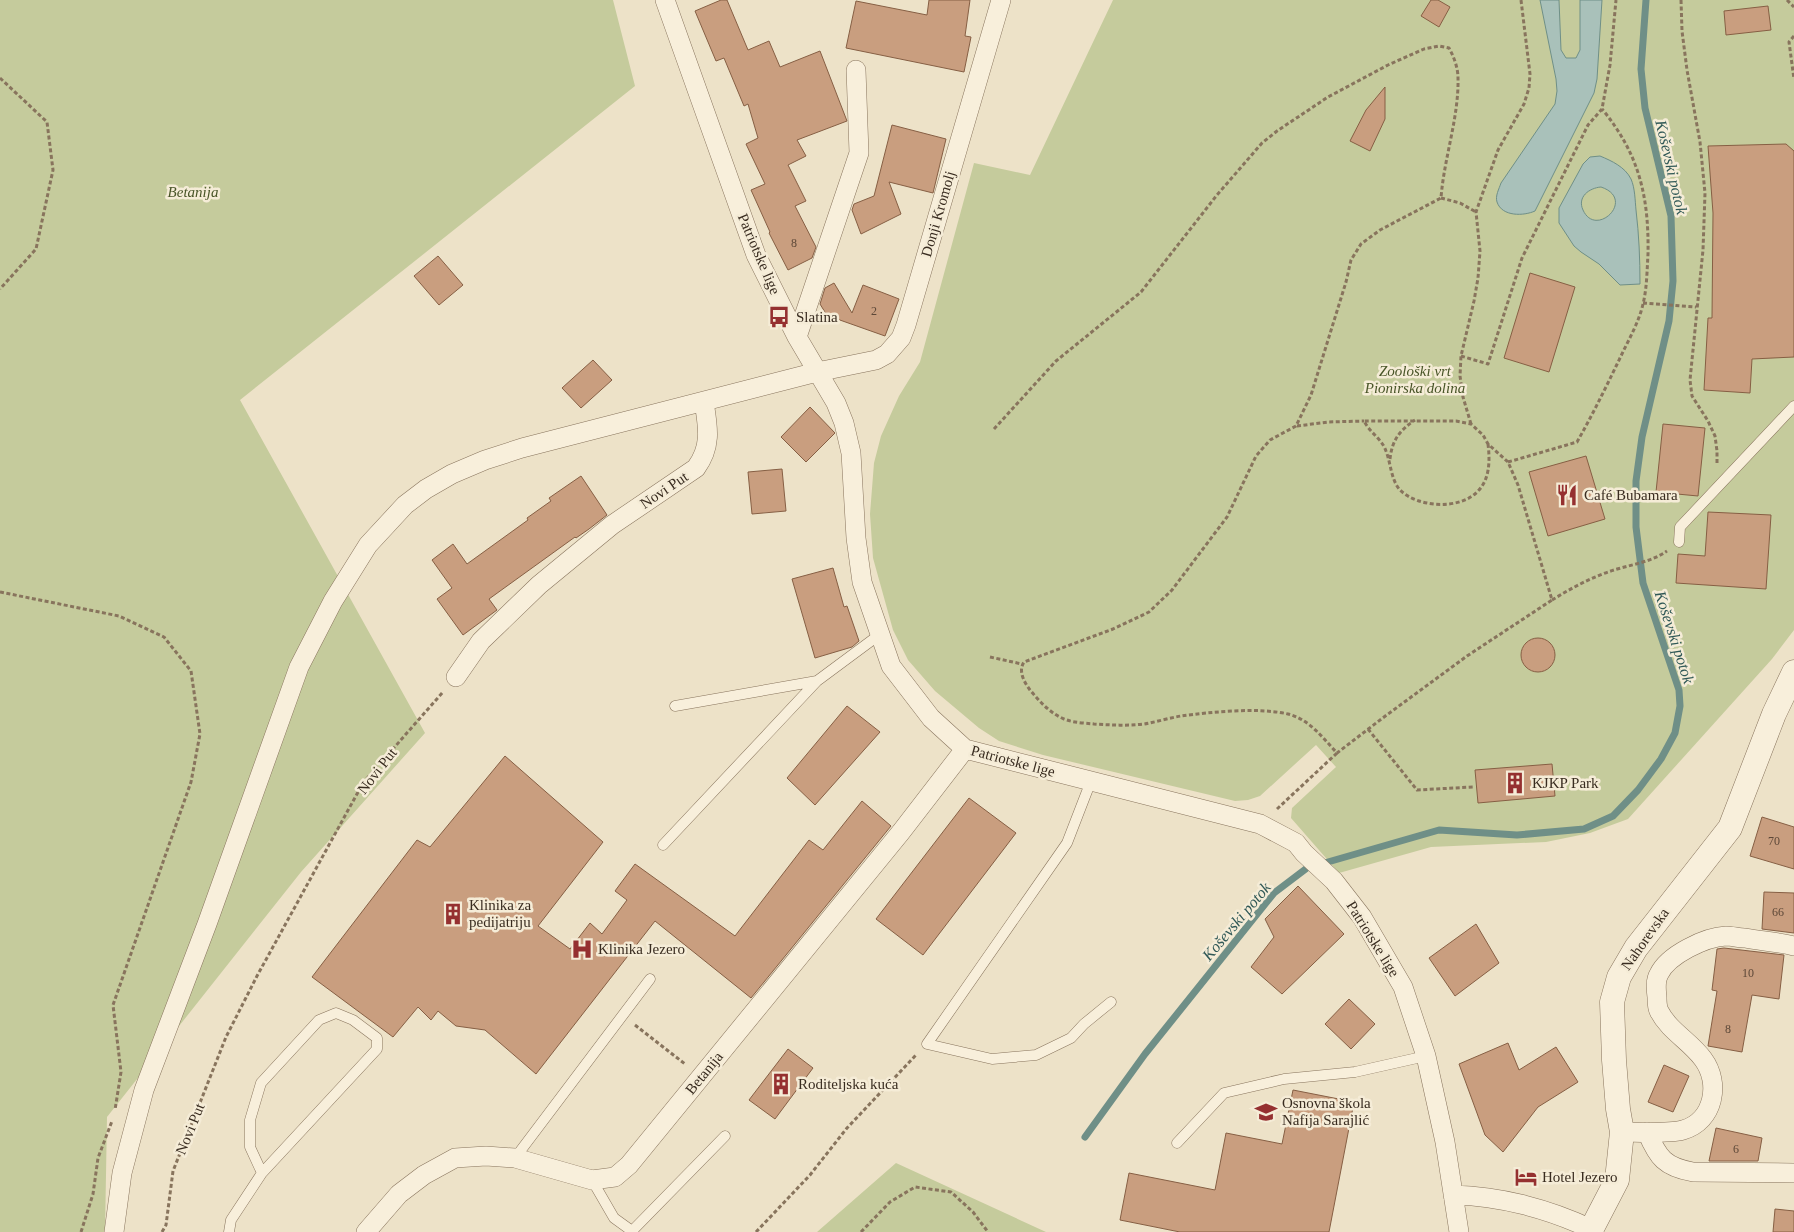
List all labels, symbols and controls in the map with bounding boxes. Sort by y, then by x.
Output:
water label: Koševski potok [1651,117,1691,217]
street label: Donji Kromolj [918,169,958,259]
park label: Betanija [168,184,218,200]
street label: Patriotske lige [735,211,783,297]
house number: 8 [791,236,797,250]
bus stop icon: Slatina [766,304,792,330]
house number: 2 [871,304,877,318]
place label: Slatina [796,309,838,325]
park label: Zoološki vrt Pionirska dolina [1364,363,1465,396]
street label: Novi Put [637,468,691,512]
restaurant icon: Café Bubamara [1554,482,1580,508]
place label: Café Bubamara [1584,487,1678,503]
water label: Koševski potok [1650,588,1698,687]
street label: Patriotske lige [969,742,1057,780]
street label: Novi Put [354,744,400,797]
building icon: KJKP Park [1502,770,1528,796]
place label: KJKP Park [1532,775,1599,791]
house number: 70 [1768,834,1780,848]
water label: Koševski potok [1198,878,1275,965]
place label: Klinika za pedijatriju [469,897,531,930]
street label: Patriotske lige [1343,898,1403,980]
building icon: Klinika za pedijatriju [440,901,466,927]
street label: Nahorevska [1618,905,1672,973]
house number: 66 [1772,905,1784,919]
hospital icon: Klinika Jezero [569,936,595,962]
place label: Klinika Jezero [598,941,685,957]
house number: 10 [1742,966,1754,980]
house number: 8 [1725,1022,1731,1036]
street label: Betanija [682,1048,726,1097]
building icon: Roditeljska kuća [768,1071,794,1097]
place label: Roditeljska kuća [798,1076,899,1092]
place label: Osnovna škola Nafija Sarajlić [1282,1095,1371,1128]
school or university icon: Osnovna škola Nafija Sarajlić [1253,1099,1279,1125]
street label: Novi Put [173,1100,208,1157]
house number: 6 [1733,1142,1739,1156]
hotel icon: Hotel Jezero [1513,1164,1539,1190]
place label: Hotel Jezero [1542,1169,1617,1185]

